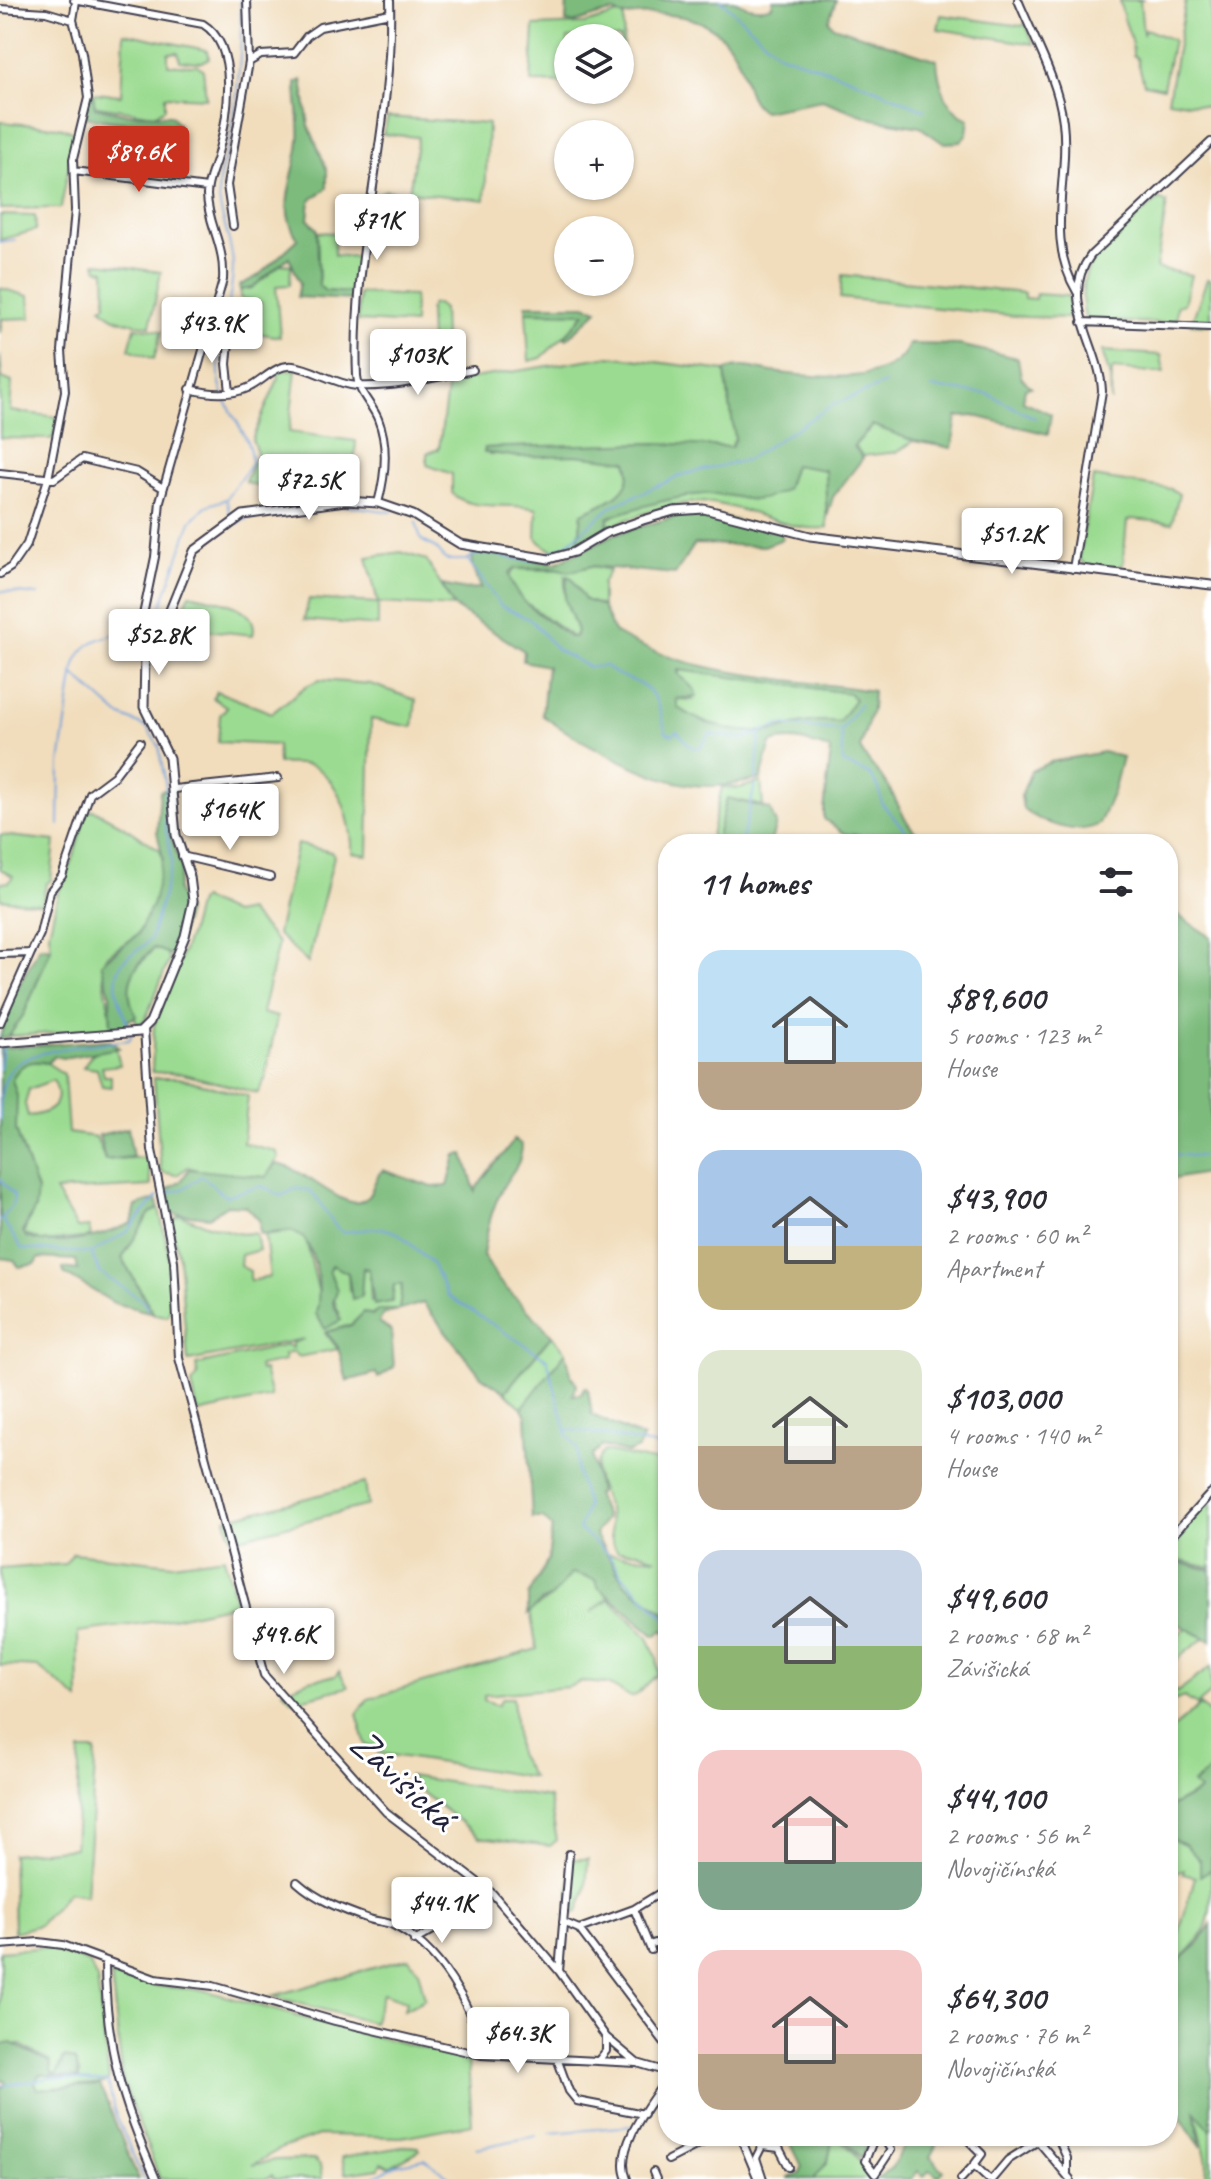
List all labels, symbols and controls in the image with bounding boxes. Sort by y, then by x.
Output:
map controls [554,24,634,296]
button: layers [554,24,634,104]
button: + [554,120,634,200]
pin: $89.6K [74,126,204,194]
text: $89.6K [106,135,172,168]
pin: $71K [330,194,424,262]
text: $71K [353,203,401,236]
button: − [554,216,634,296]
pin: $43.9K [147,297,277,365]
text: $43.9K [180,306,244,339]
pin: $103K [362,329,474,397]
text: $103K [388,338,448,371]
pin: $72.5K [244,454,374,522]
text: $72.5K [277,463,341,496]
pin: $51.2K [947,508,1077,576]
text: $51.2K [980,517,1044,550]
pin: $52.8K [94,609,224,677]
text: $52.8K [127,618,191,651]
pin: $164K [174,784,286,852]
text: $164K [200,793,260,826]
icon: filters [1094,860,1138,904]
text: 11 homes [698,861,809,904]
text: $89,600 [946,976,1045,1019]
icon: home [762,982,858,1078]
text: 5 rooms · 123 m² [946,1019,1098,1052]
text: House [946,1052,997,1085]
text: $43,900 [946,1176,1044,1219]
icon: home [762,1182,858,1278]
text: 2 rooms · 60 m² [946,1219,1087,1252]
text: Apartment [946,1252,1042,1285]
text: $103,000 [946,1376,1060,1419]
icon: home [762,1382,858,1478]
text: 4 rooms · 140 m² [946,1419,1098,1452]
text: House [946,1452,997,1485]
text: $49,600 [946,1576,1045,1619]
icon: home [762,1582,858,1678]
pin: $49.6K [219,1608,349,1676]
text: $49.6K [251,1617,317,1650]
text: 2 rooms · 68 m² [946,1619,1087,1652]
text: Závišická [946,1652,1028,1685]
street label: Závišická [340,1718,469,1844]
text: $44,100 [946,1776,1045,1819]
icon: home [762,1782,858,1878]
text: 2 rooms · 56 m² [946,1819,1087,1852]
text: Novojičínská [946,1852,1054,1885]
pin: $44.1K [377,1877,507,1945]
text: $44.1K [409,1886,475,1919]
text: $64,300 [946,1976,1045,2019]
icon: home [762,1982,858,2078]
pin: $64.3K [453,2007,583,2075]
text: $64.3K [485,2016,551,2049]
text: 2 rooms · 76 m² [946,2019,1087,2052]
text: Novojičínská [946,2052,1054,2085]

